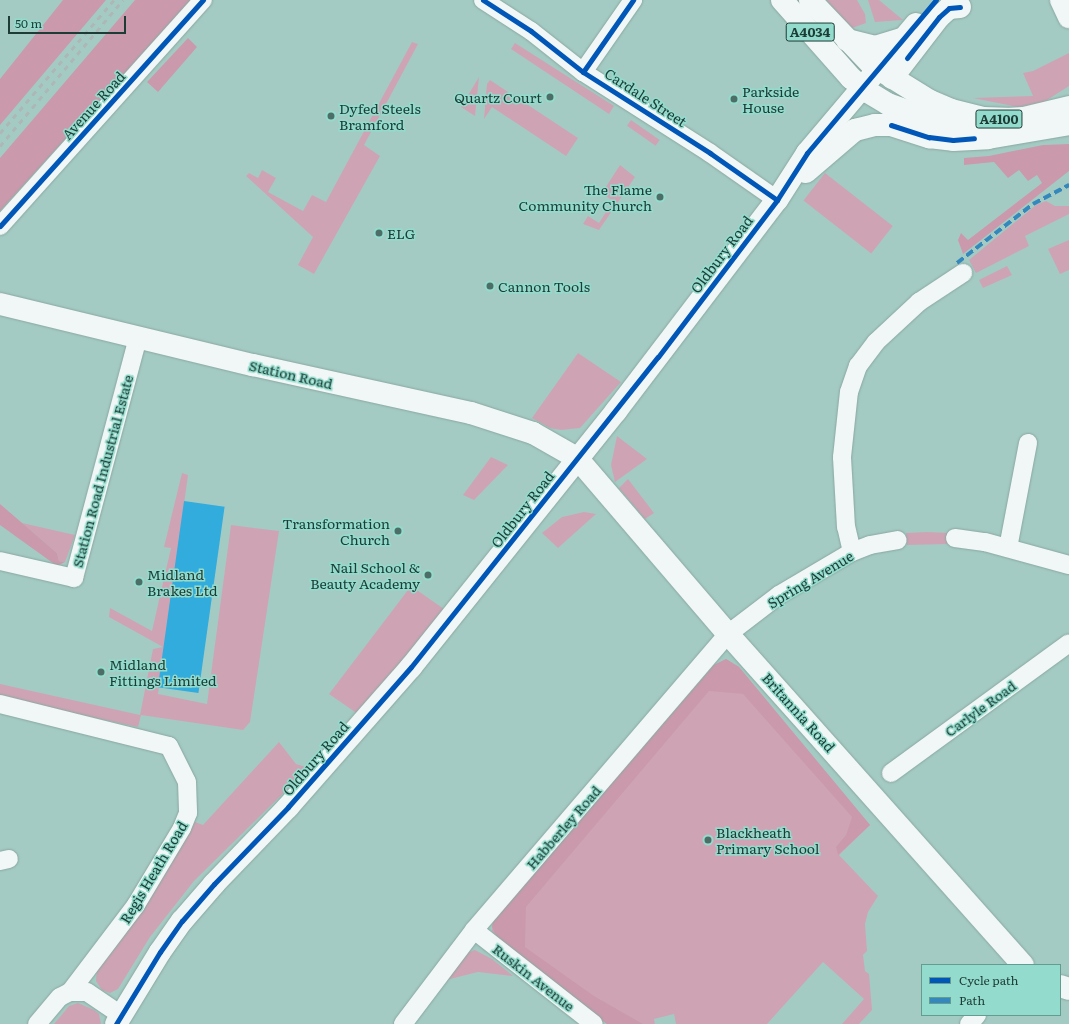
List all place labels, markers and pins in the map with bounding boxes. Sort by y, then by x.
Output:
place label: Parkside House [742,83,799,116]
place label: Quartz Court [454,89,542,105]
marker: Quartz Court [545,92,555,102]
marker: Parkside House [729,94,739,104]
place label: Dyfed Steels Bramford [339,100,421,132]
marker: Dyfed Steels Bramford [326,111,336,121]
place label: The Flame Community Church [519,181,652,214]
marker: The Flame Community Church [655,192,665,202]
place label: ELG [387,225,415,241]
marker: ELG [374,228,384,238]
place label: Cannon Tools [498,278,590,294]
marker: Cannon Tools [485,281,495,291]
place label: Transformation Church [282,515,390,548]
marker: Transformation Church [393,526,403,536]
place label: Nail School & Beauty Academy [310,559,420,592]
place label: Midland Brakes Ltd [147,566,218,598]
marker: Nail School & Beauty Academy [423,570,433,580]
marker: Midland Brakes Ltd [134,577,144,587]
place label: Midland Fittings Limited [109,656,217,688]
marker: Midland Fittings Limited [96,667,106,677]
place label: Blackheath Primary School [716,824,820,856]
marker: Blackheath Primary School [703,835,713,845]

